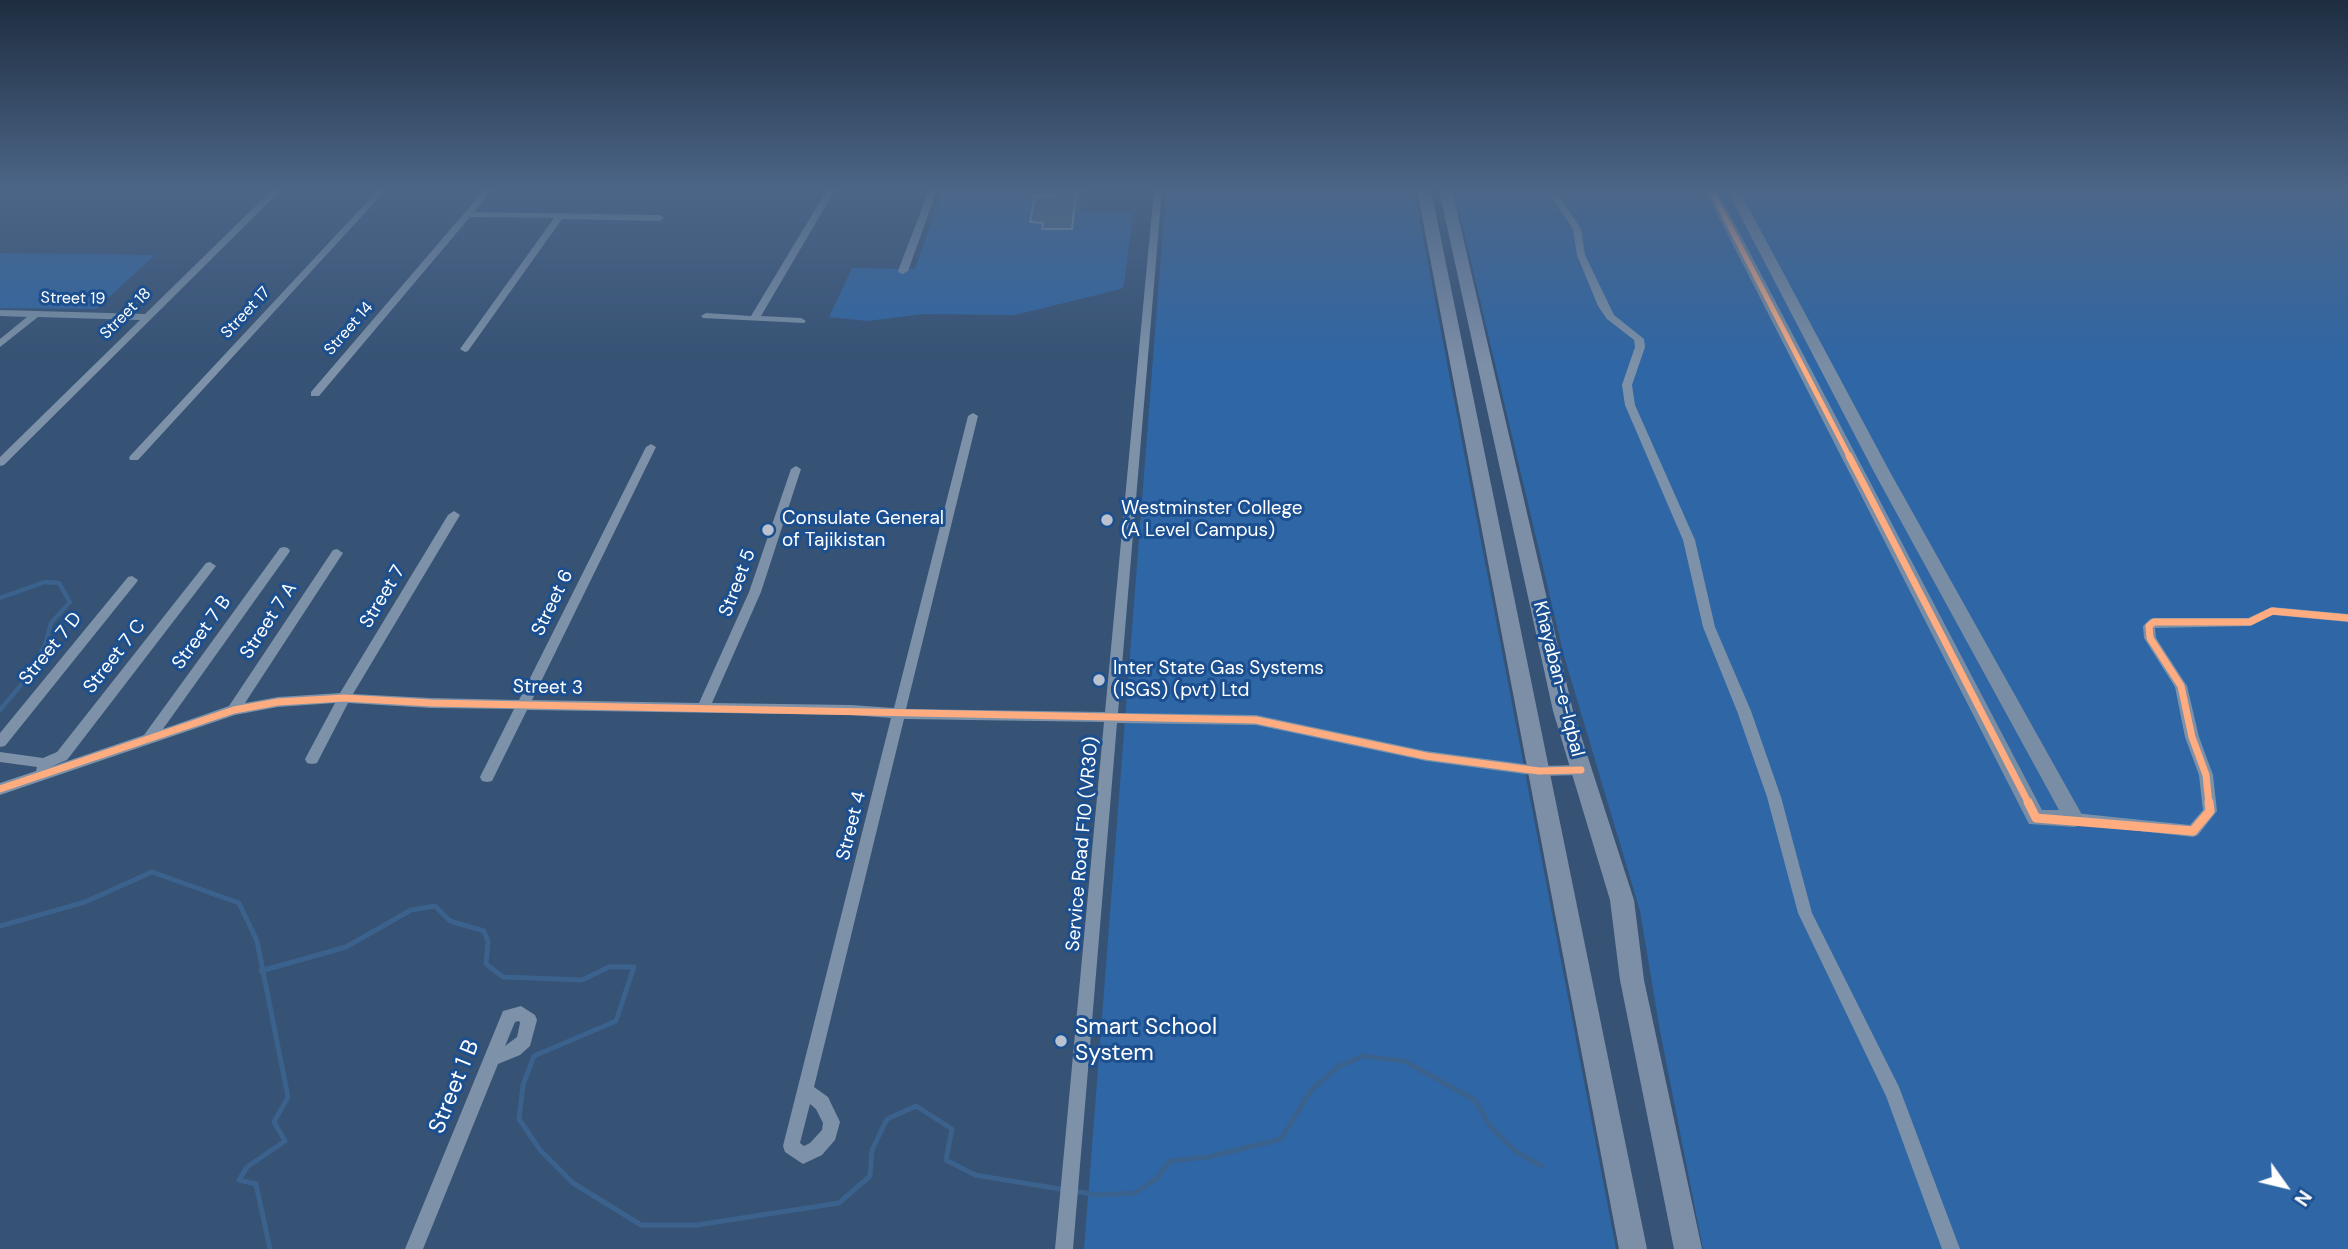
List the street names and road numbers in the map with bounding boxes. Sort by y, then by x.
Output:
street label: Street 17 [217,283,275,343]
street label: Street 18 [96,284,156,344]
street label: Street 19 [41,289,105,309]
street label: Street 14 [321,298,377,360]
street label: Street 5 [715,546,761,620]
street label: Street 7 [355,562,411,632]
street label: Street 6 [527,566,579,640]
street label: Street 7 A [236,578,302,664]
street label: Street 7 B [168,592,236,674]
street label: Khayaban-e-Iqbal [1528,599,1588,759]
street label: Street 7 D [15,608,87,690]
street label: Street 7 C [79,615,151,699]
street label: Street 3 [513,676,583,700]
street label: Service Road F10 (VR30) [1062,736,1104,952]
street label: Street 4 [832,789,872,863]
street label: Street 1 B [424,1036,486,1138]

